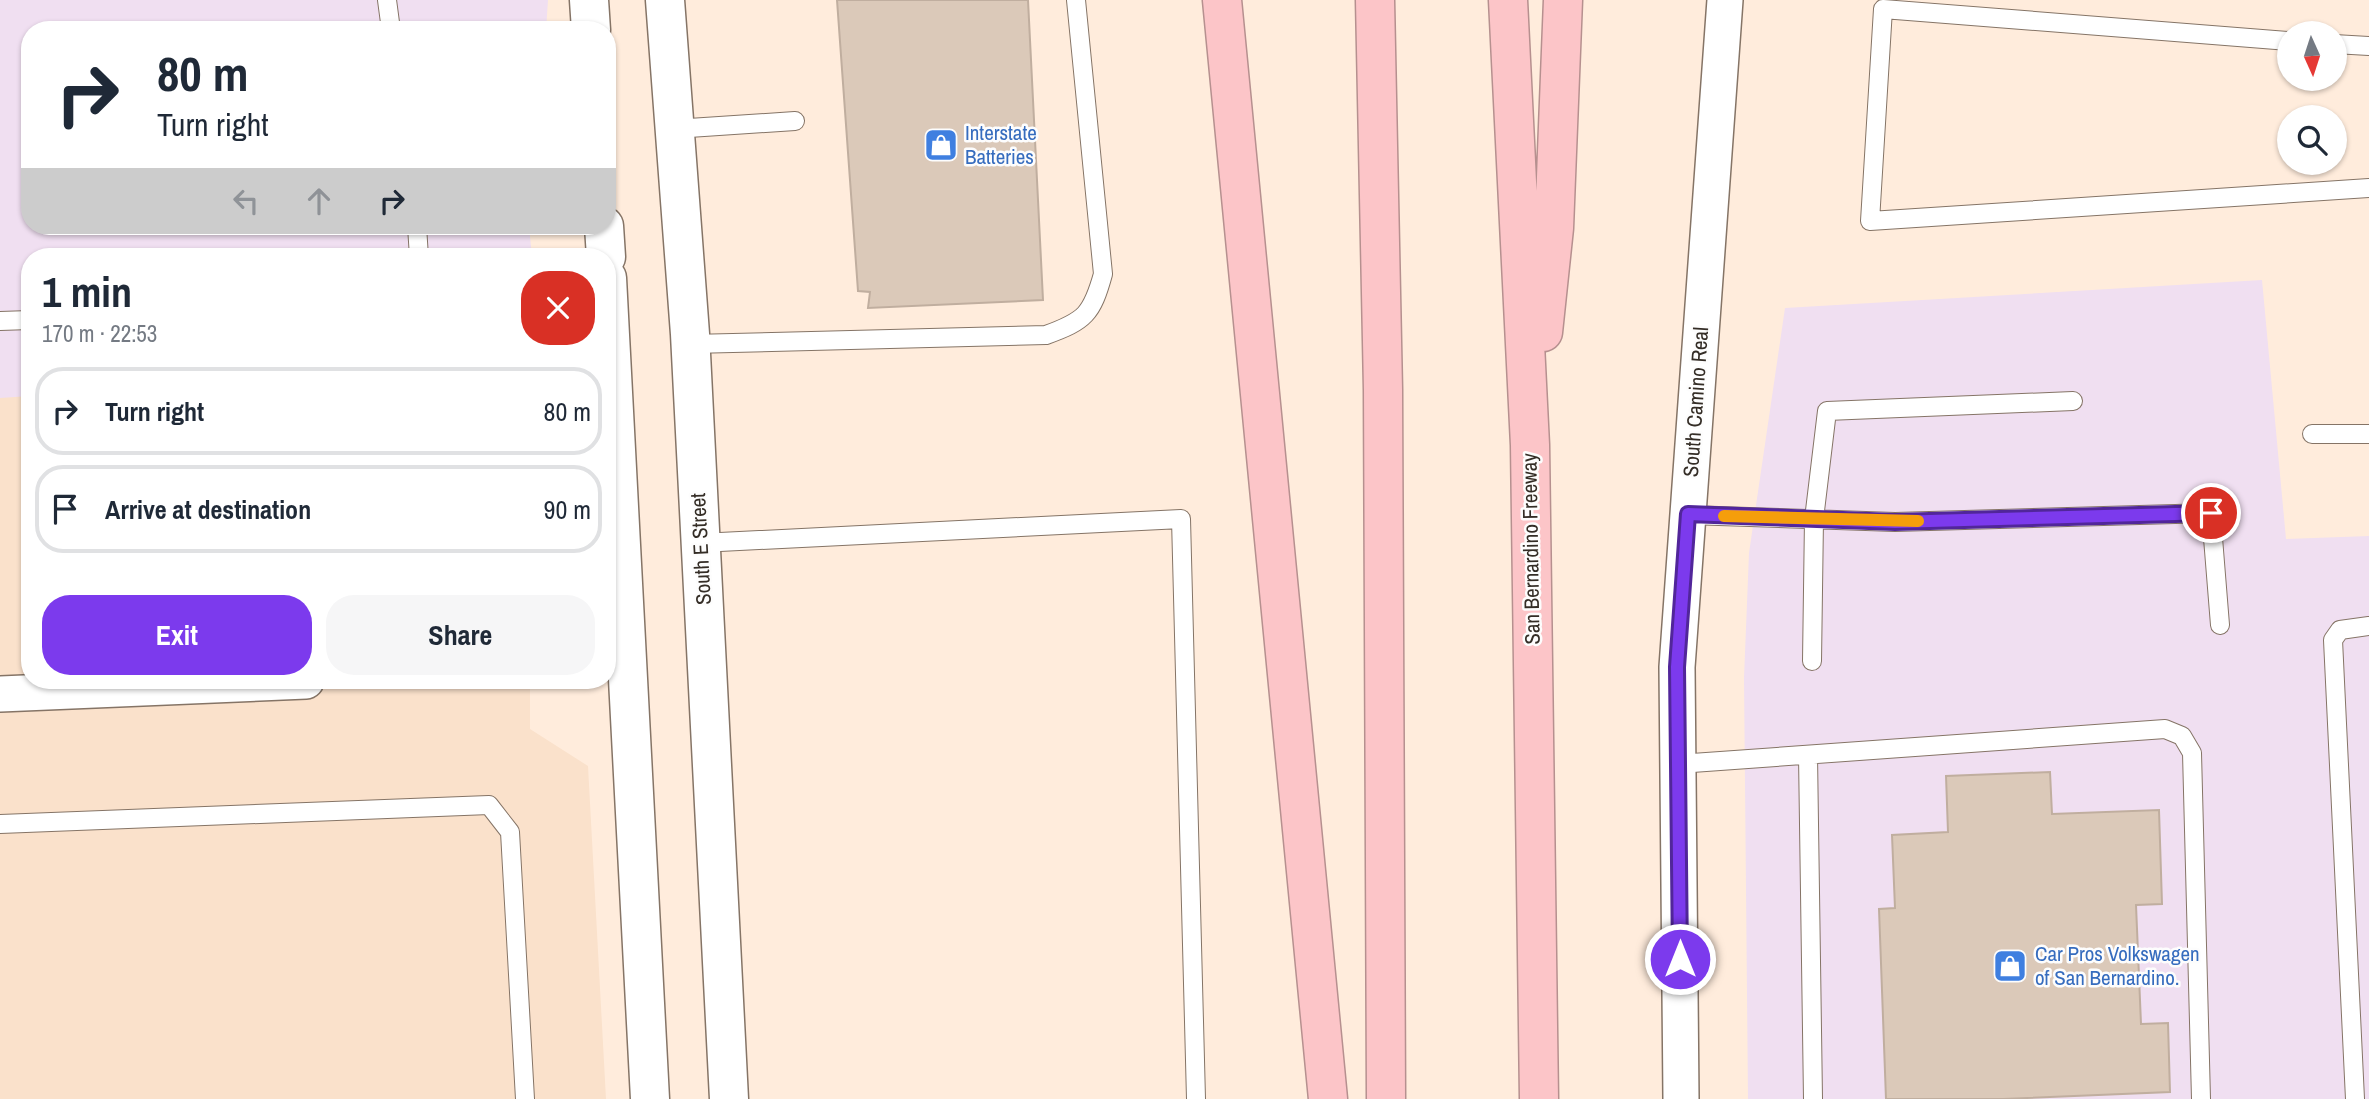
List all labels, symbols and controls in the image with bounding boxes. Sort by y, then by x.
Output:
north arrow [2277,21,2347,91]
map controls [2277,21,2347,175]
text: 80 m [157,40,249,106]
icon: right [42,49,133,140]
text: Turn right [157,103,269,146]
button: search [2277,105,2347,175]
place label: Interstate Batteries [965,118,1037,171]
shop icon: Interstate Batteries [922,126,960,164]
icon: left [227,182,265,220]
icon: ahead [300,182,338,220]
icon: right [373,182,411,220]
text: 1 min [42,264,132,320]
button: close [521,271,595,345]
text: 170 m · 22:53 [42,318,157,349]
street label: South Camino Real [1676,326,1715,478]
icon: right [46,392,84,430]
text: Turn right [105,394,204,429]
text: 80 m [544,394,591,429]
street label: San Bernardino Freeway [1514,453,1547,645]
pin [2181,483,2241,543]
icon: arrive [46,490,84,528]
text: Arrive at destination [105,492,311,527]
text: 90 m [544,492,591,527]
street label: South E Street [683,492,718,606]
icon: arrive [2192,494,2230,532]
button: Exit [42,595,312,675]
button: Share [326,595,595,675]
position arrow [1643,922,1717,996]
place label: Car Pros Volkswagen of San Bernardino. [2035,939,2200,992]
shop icon: Car Pros Volkswagen of San Bernardino. [1991,947,2029,985]

